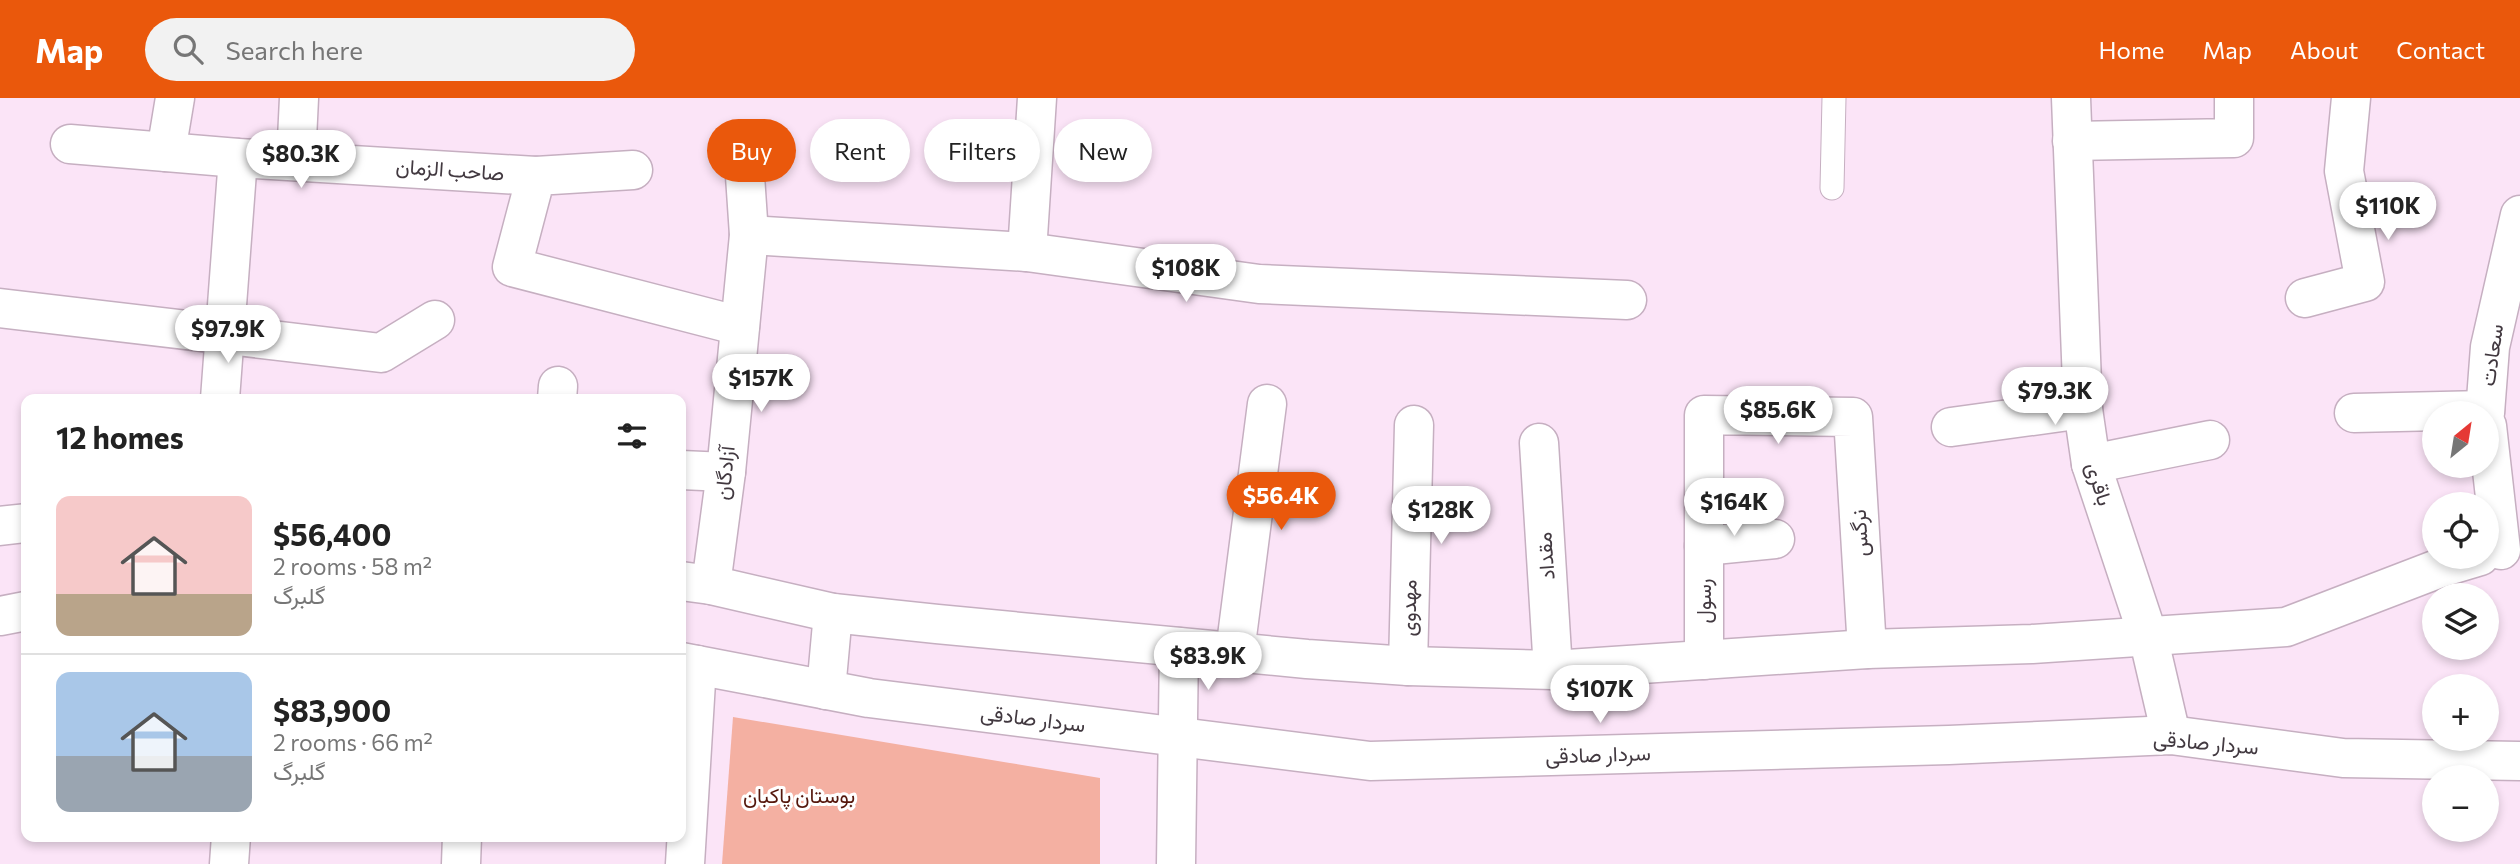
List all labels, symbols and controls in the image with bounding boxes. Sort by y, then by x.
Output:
search box [145,18,635,81]
text: Map [35,29,103,70]
icon: search [169,30,207,68]
text: Search here [225,34,363,65]
text: Home [2099,35,2165,64]
text: Map [2203,35,2252,64]
text: About [2290,35,2358,64]
text: Contact [2396,35,2485,64]
chip: Buy [707,119,796,182]
chip: Rent [810,119,910,182]
chip: Filters [924,119,1040,182]
chip: New [1054,119,1152,182]
pin: $80.3K [244,130,358,190]
text: $80.3K [262,139,340,167]
street label: صاحب الزمان [395,152,505,187]
pin: $110K [2339,183,2437,242]
text: $110K [2355,191,2421,219]
pin: $108K [1137,244,1235,304]
text: $108K [1151,253,1221,281]
pin: $97.9K [171,306,285,365]
text: $97.9K [191,314,265,342]
street label: سعادت [2474,322,2507,387]
pin: $157K [712,354,810,414]
text: $157K [728,363,794,391]
pin: $79.3K [1998,368,2112,427]
text: $79.3K [2017,376,2093,404]
pin: $85.6K [1721,386,1835,446]
text: $85.6K [1740,395,1816,423]
north arrow [2422,401,2499,478]
map controls [2422,401,2499,842]
icon: filters [613,417,651,455]
text: 12 homes [56,418,184,455]
street label: آزادگان [708,442,741,501]
street label: باقری [2080,459,2119,509]
pin: $56.4K [1224,472,1338,532]
pin: $164K [1685,478,1783,538]
text: $56.4K [1243,481,1319,509]
pin: $128K [1392,486,1490,546]
text: $164K [1700,487,1768,515]
button: locate [2422,492,2499,569]
text: $128K [1408,495,1474,523]
street label: نرگس [1845,509,1874,557]
text: $56,400 [273,515,391,552]
icon: home [112,524,196,608]
street label: مقداد [1530,531,1559,581]
text: 2 rooms · 58 m² [273,552,432,580]
street label: مهدوی [1395,579,1422,637]
street label: رسول [1690,579,1717,623]
text: گلبرگ [273,581,325,609]
button: layers [2422,583,2499,660]
pin: $83.9K [1151,632,1265,692]
text: $83.9K [1170,641,1246,669]
pin: $107K [1551,666,1649,725]
text: $107K [1566,674,1634,702]
button: + [2422,674,2499,751]
text: $83,900 [273,691,391,728]
street label: سردار صادقی [979,699,1087,738]
icon: home [112,700,196,784]
street label: سردار صادقی [2152,724,2260,761]
text: 2 rooms · 66 m² [273,728,433,756]
street label: سردار صادقی [1545,739,1651,770]
text: گلبرگ [273,757,325,785]
button: − [2422,765,2499,842]
park label: بوستان پاکبان [743,782,855,810]

